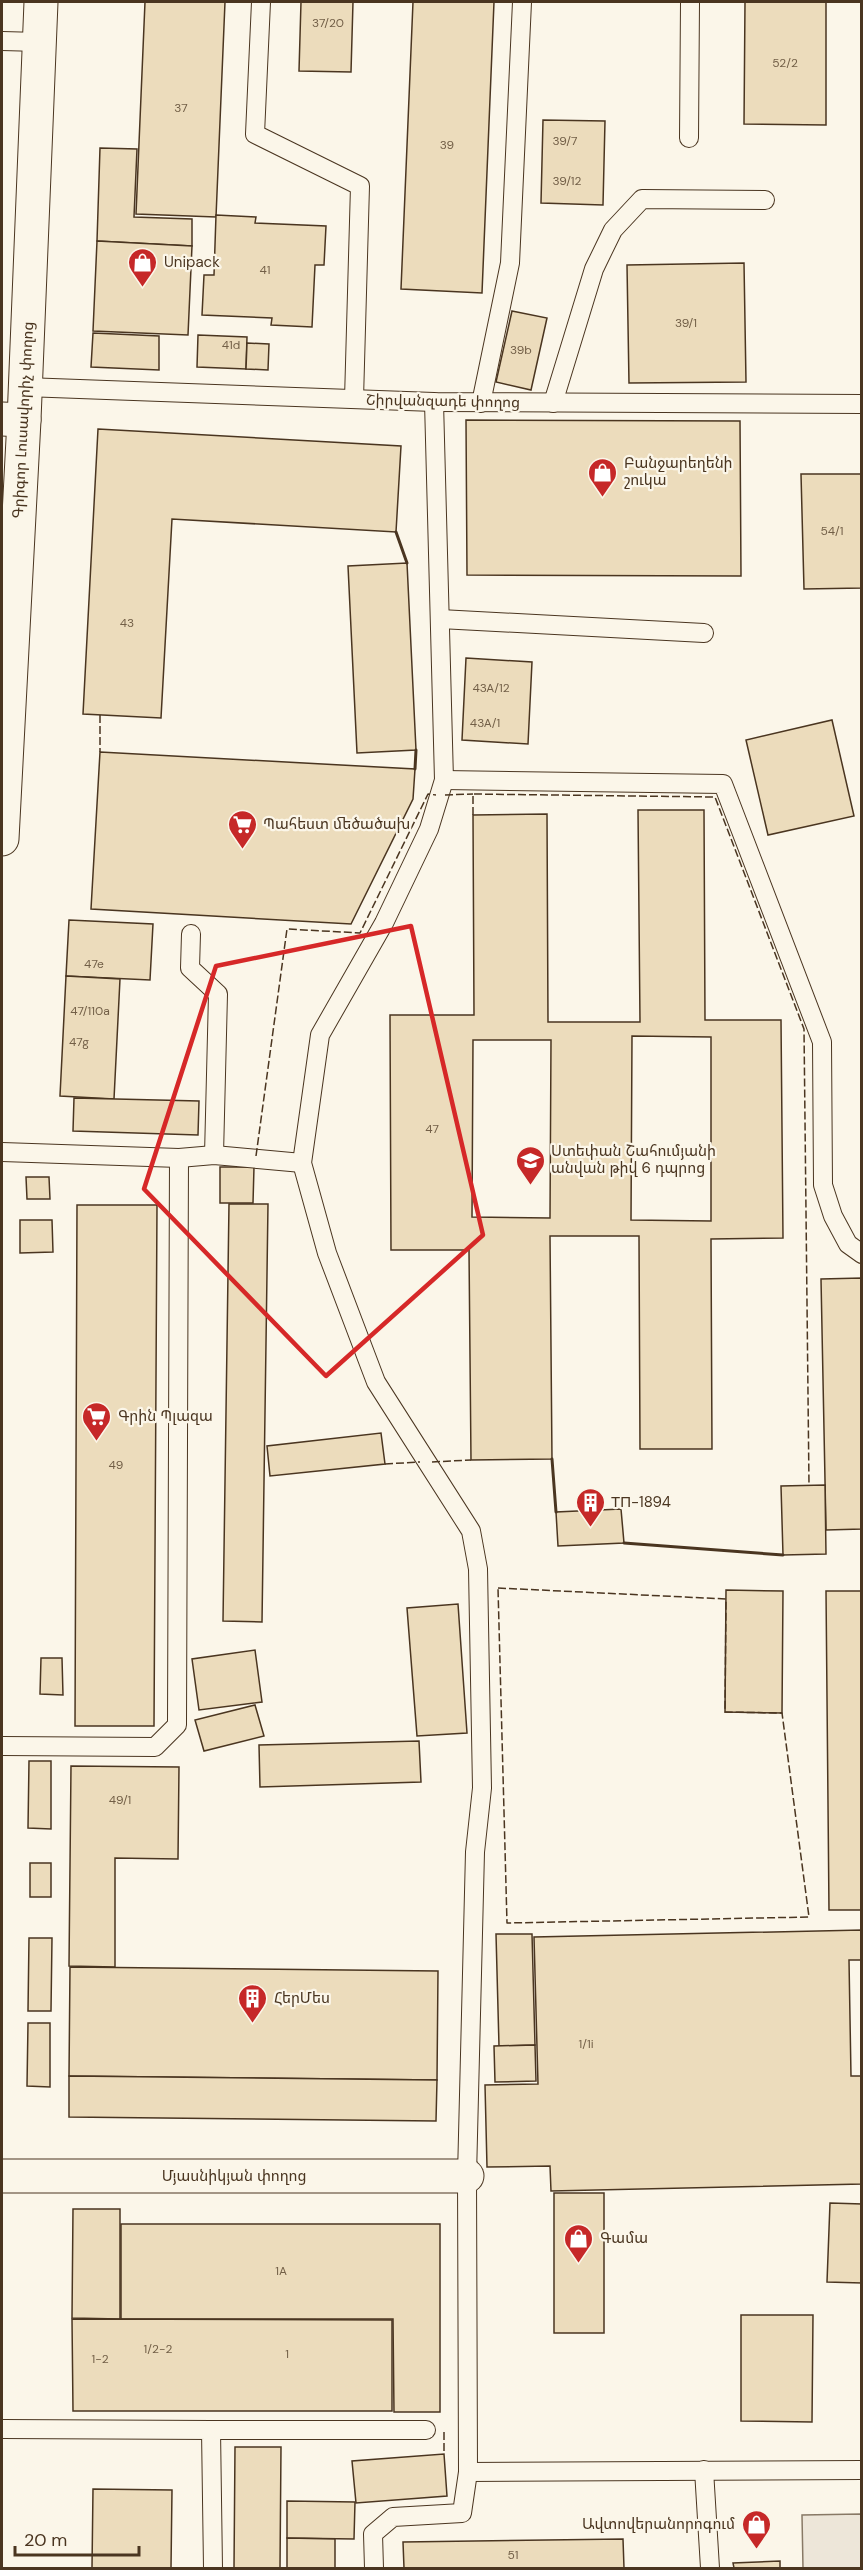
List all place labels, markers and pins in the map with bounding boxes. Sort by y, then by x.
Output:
shop icon: Unipack [127,246,159,288]
place label: Unipack [164,252,220,272]
place label: Բանջարեղենի շուկա [624,453,733,490]
shop icon: Բանջարեղենի շուկա [587,456,619,498]
supermarket icon: Պահեստ մեծածախ [226,808,258,850]
place label: Պահեստ մեծածախ [263,814,410,834]
place label: Ստեփան Շահումյանի անվան թիվ 6 դպրոց [551,1141,716,1178]
school or university icon: Ստեփան Շահումյանի անվան թիվ 6 դպրոց [514,1144,546,1186]
supermarket icon: Գրին Պլազա [81,1400,113,1442]
place label: Գրին Պլազա [118,1406,213,1426]
building icon: ТП-1894 [574,1486,606,1528]
place label: ТП-1894 [611,1492,671,1512]
building icon: ՀերՄես [237,1982,269,2024]
place label: ՀերՄես [274,1988,330,2008]
shop icon: Գամա [563,2222,595,2264]
place label: Գամա [600,2228,648,2248]
shop icon: Ավտովերանորոգում [740,2508,772,2550]
place label: Ավտովերանորոգում [582,2514,735,2534]

